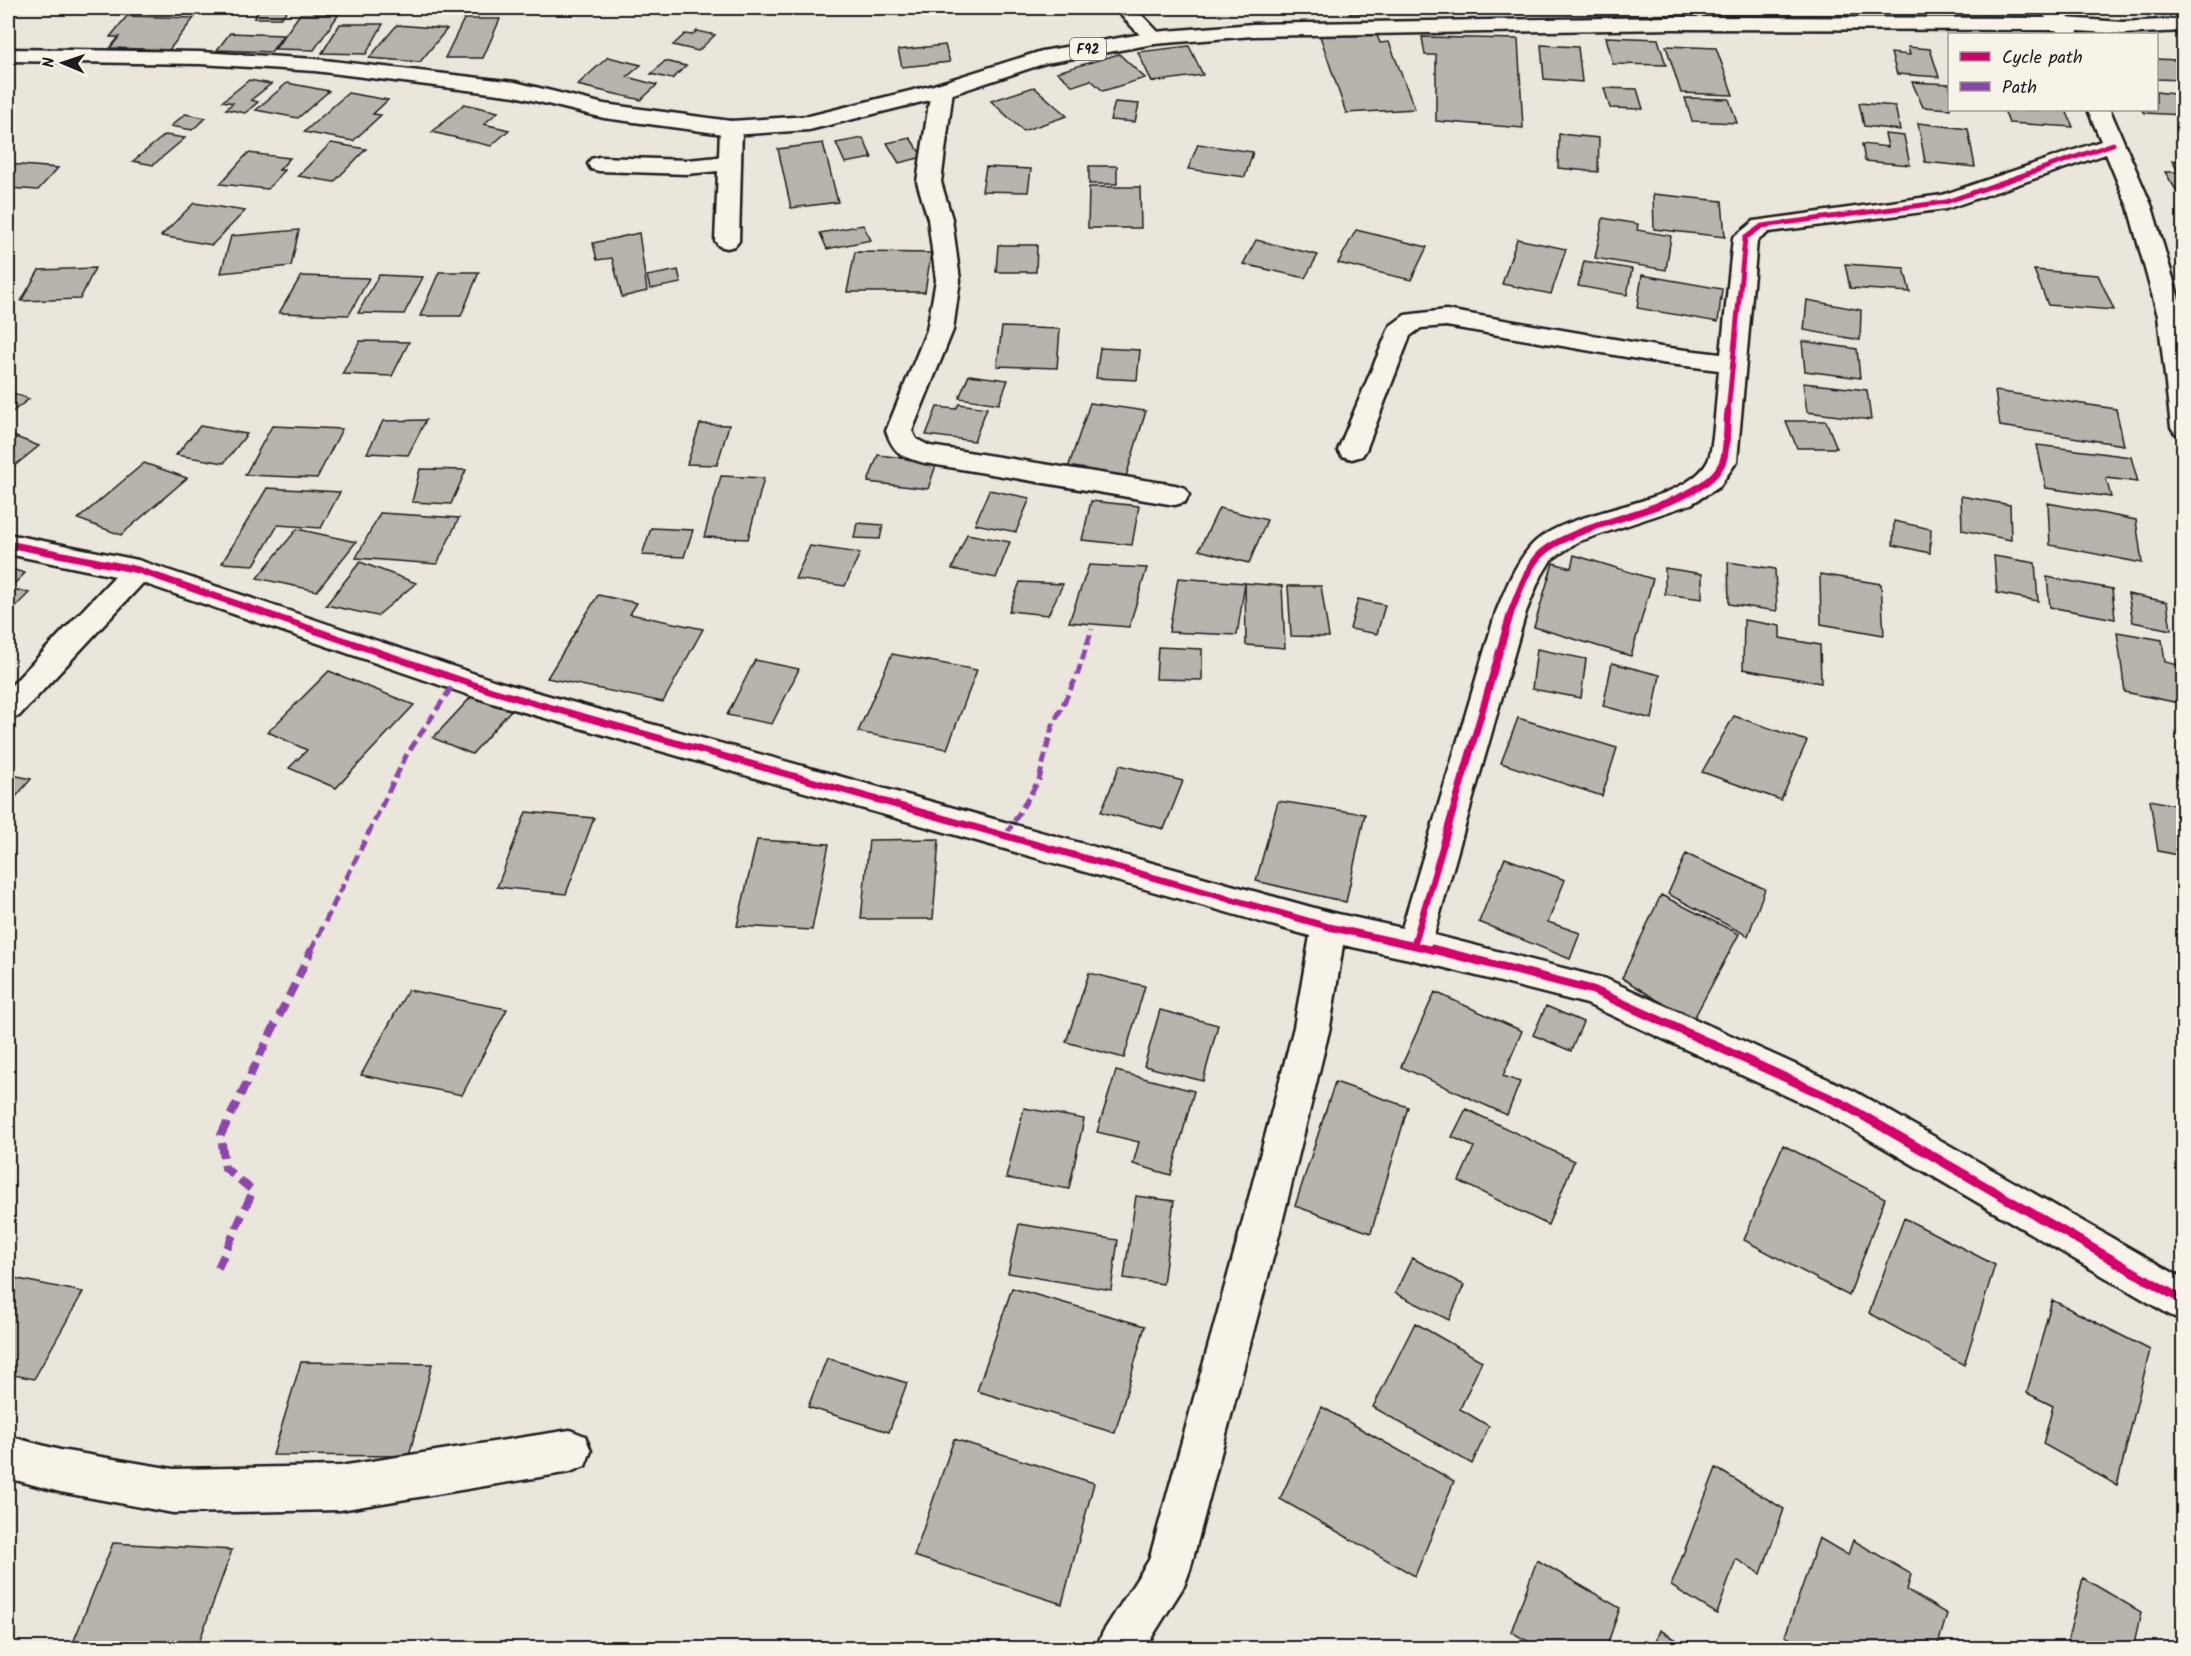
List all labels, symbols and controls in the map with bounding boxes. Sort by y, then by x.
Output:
north arrow [33,33,93,93]
legend [1948,33,2158,111]
road number: F92 [1070,38,1106,60]
text: Cycle path [2002,44,2083,73]
text: N [37,57,62,68]
text: Path [2002,74,2037,103]

